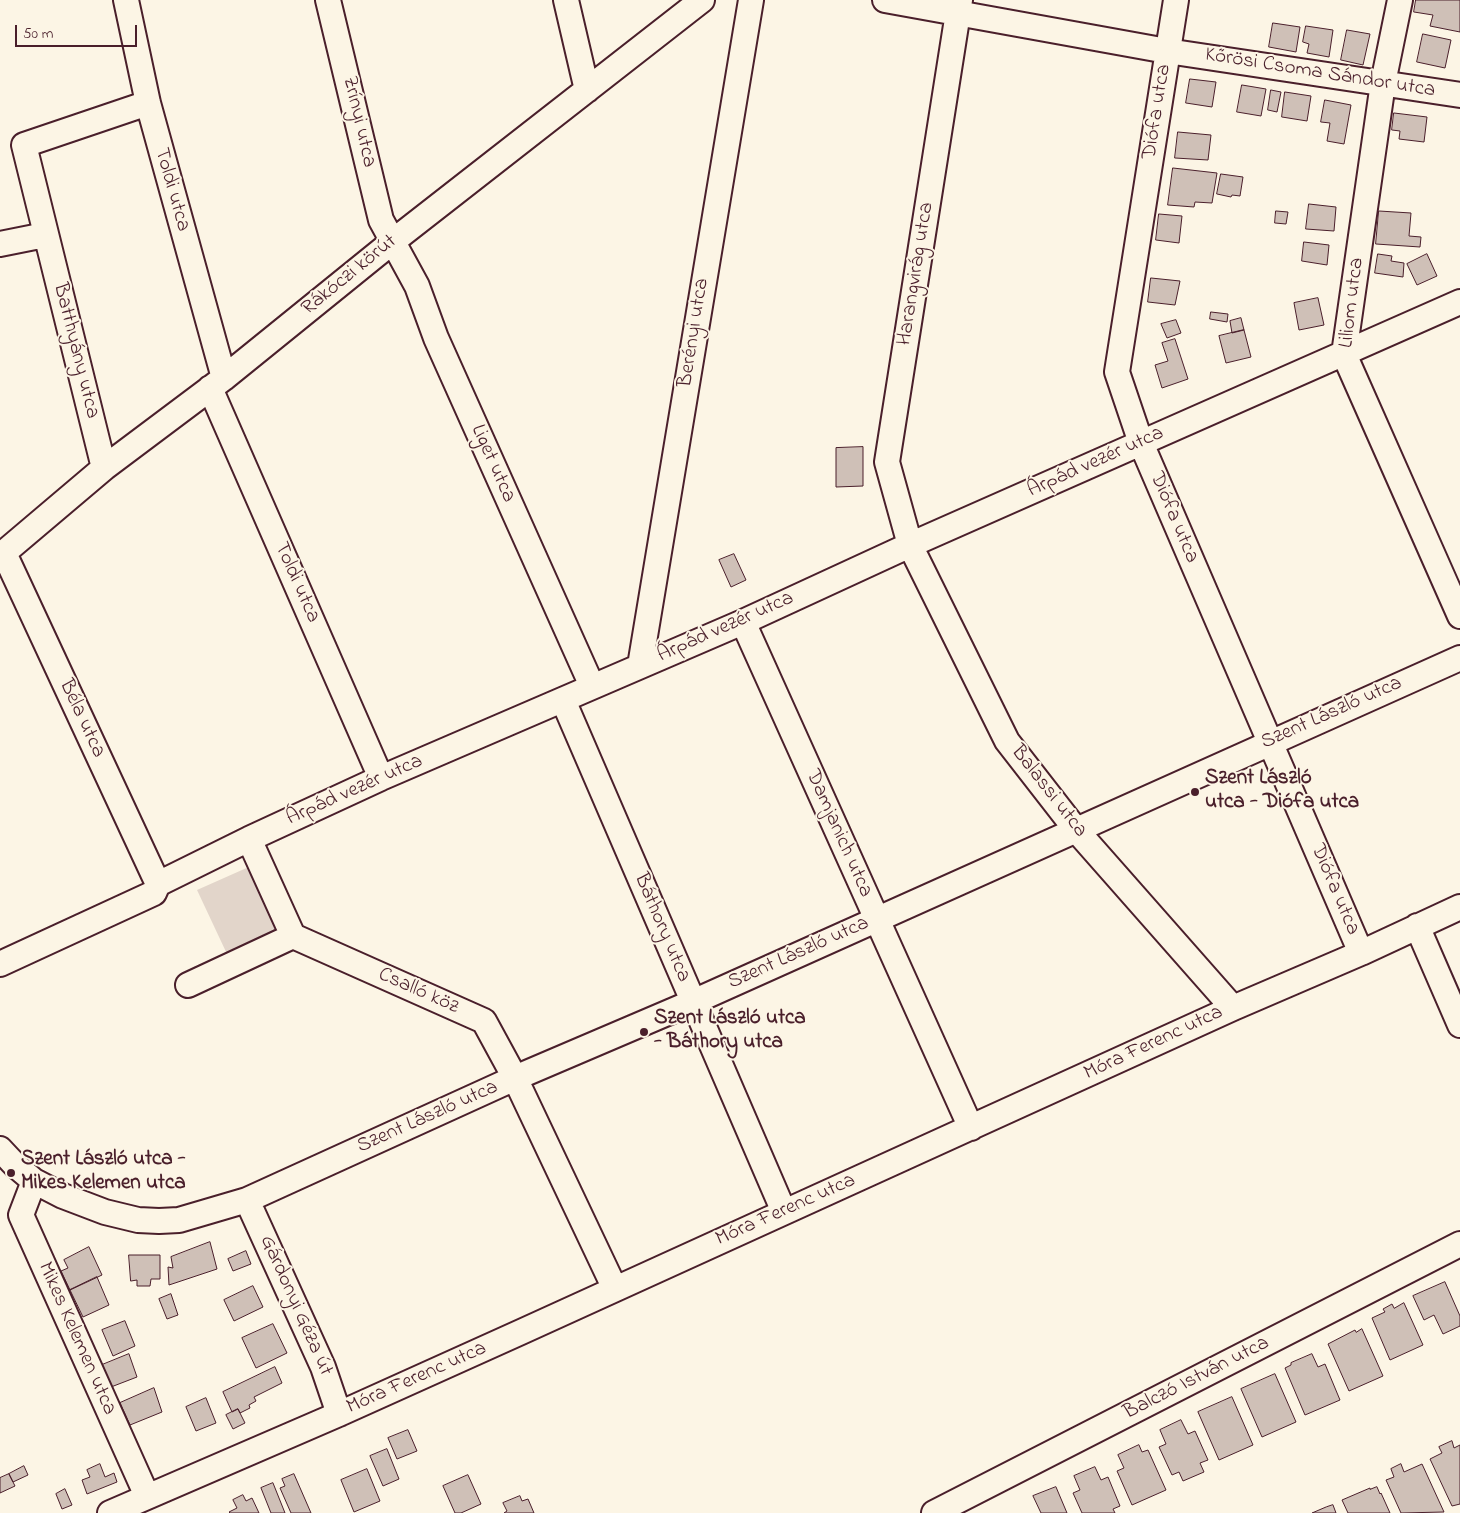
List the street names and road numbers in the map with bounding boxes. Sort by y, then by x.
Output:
street label: Kőrösi Csoma Sándor utca [1203,43,1437,105]
street label: Diófa utca [1138,63,1178,161]
street label: Zrínyi utca [335,74,381,170]
street label: Toldi utca [147,145,195,235]
street label: Harangvirág utca [893,201,941,347]
street label: Rákóczi körút [297,230,403,322]
street label: Liliom utca [1335,256,1371,350]
street label: Berényi utca [674,277,716,389]
street label: Batthyány utca [46,281,104,421]
street label: Liget utca [464,421,520,507]
street label: Árpád vezér utca [1024,422,1168,504]
street label: Diófa utca [1143,469,1203,567]
street label: Toldi utca [267,539,325,627]
street label: Árpád vezér utca [654,587,798,669]
street label: Szent László utca [1258,672,1406,756]
street label: Béla utca [52,676,110,762]
street label: Balassi utca [1004,741,1092,843]
street label: Árpád vezér utca [283,750,427,832]
street label: Damjanich utca [799,766,877,902]
street label: Diófa utca [1304,841,1364,939]
street label: Báthory utca [627,870,695,986]
street label: Szent László utca [725,912,873,996]
street label: Csalló köz [374,963,462,1021]
street label: Móra Ferenc utca [1081,1001,1227,1087]
street label: Szent László utca [354,1076,502,1160]
street label: Móra Ferenc utca [712,1169,860,1253]
street label: Gárdonyi Géza út [253,1232,337,1380]
street label: Mikes Kelemen utca [31,1259,121,1419]
street label: Balczó István utca [1120,1331,1274,1427]
street label: Móra Ferenc utca [343,1337,491,1421]

